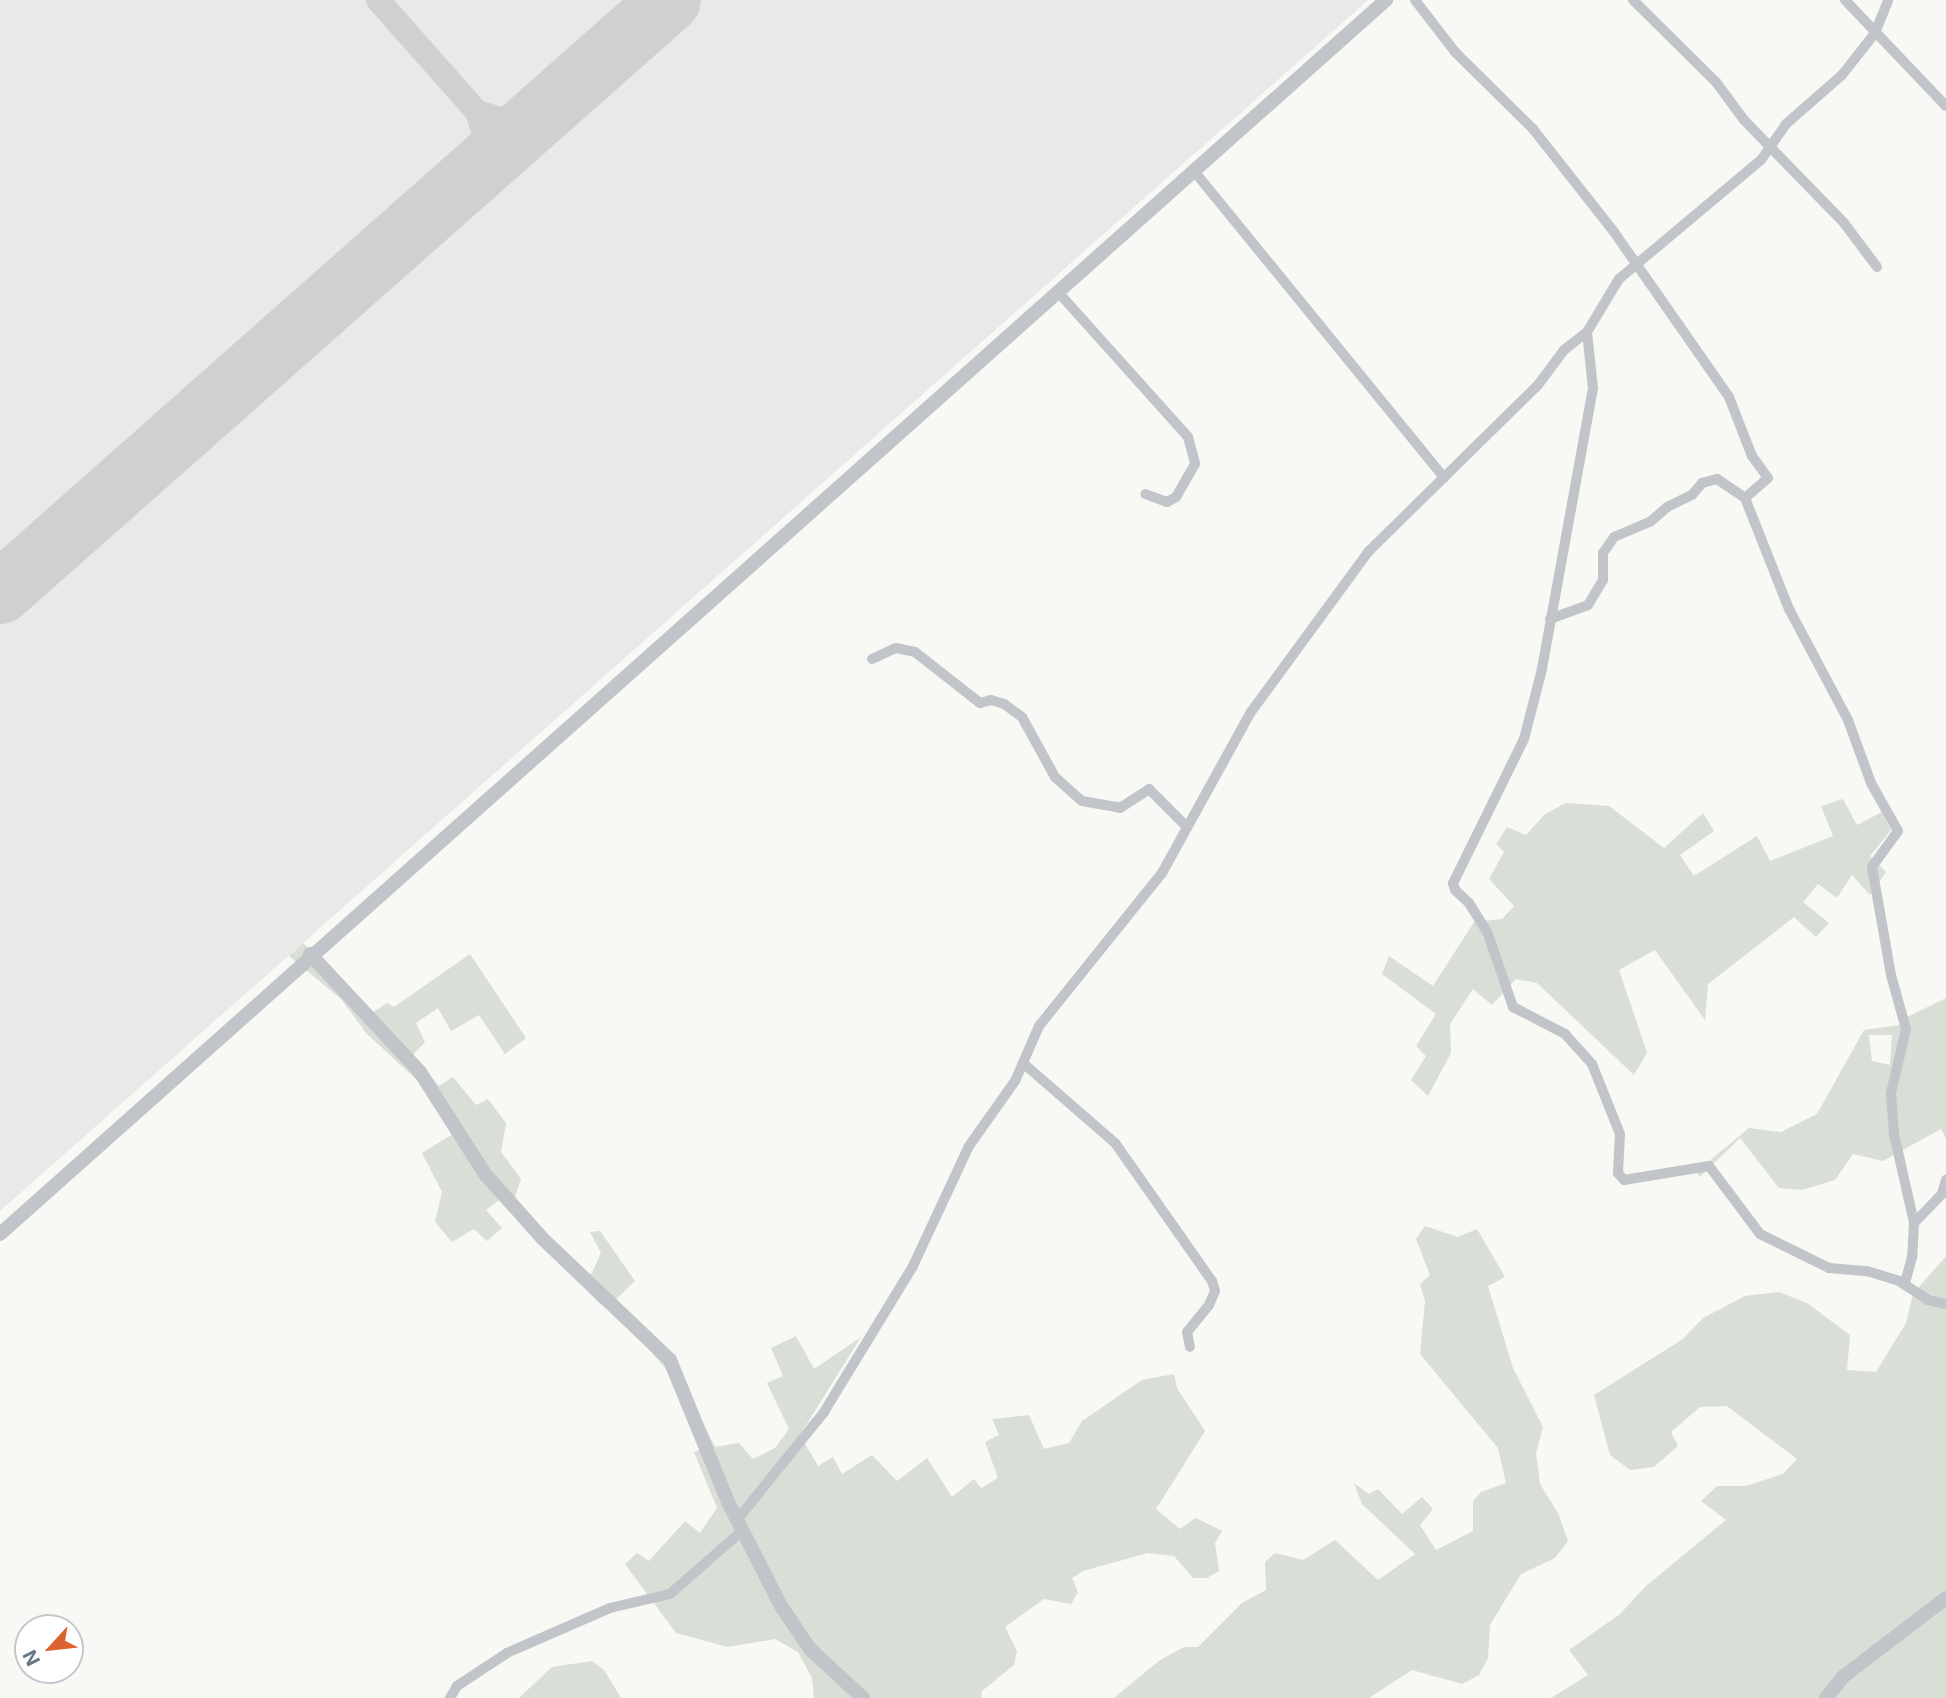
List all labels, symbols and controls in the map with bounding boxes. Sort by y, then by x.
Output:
north arrow [14,1614,84,1684]
text: N [18,1646,45,1670]

